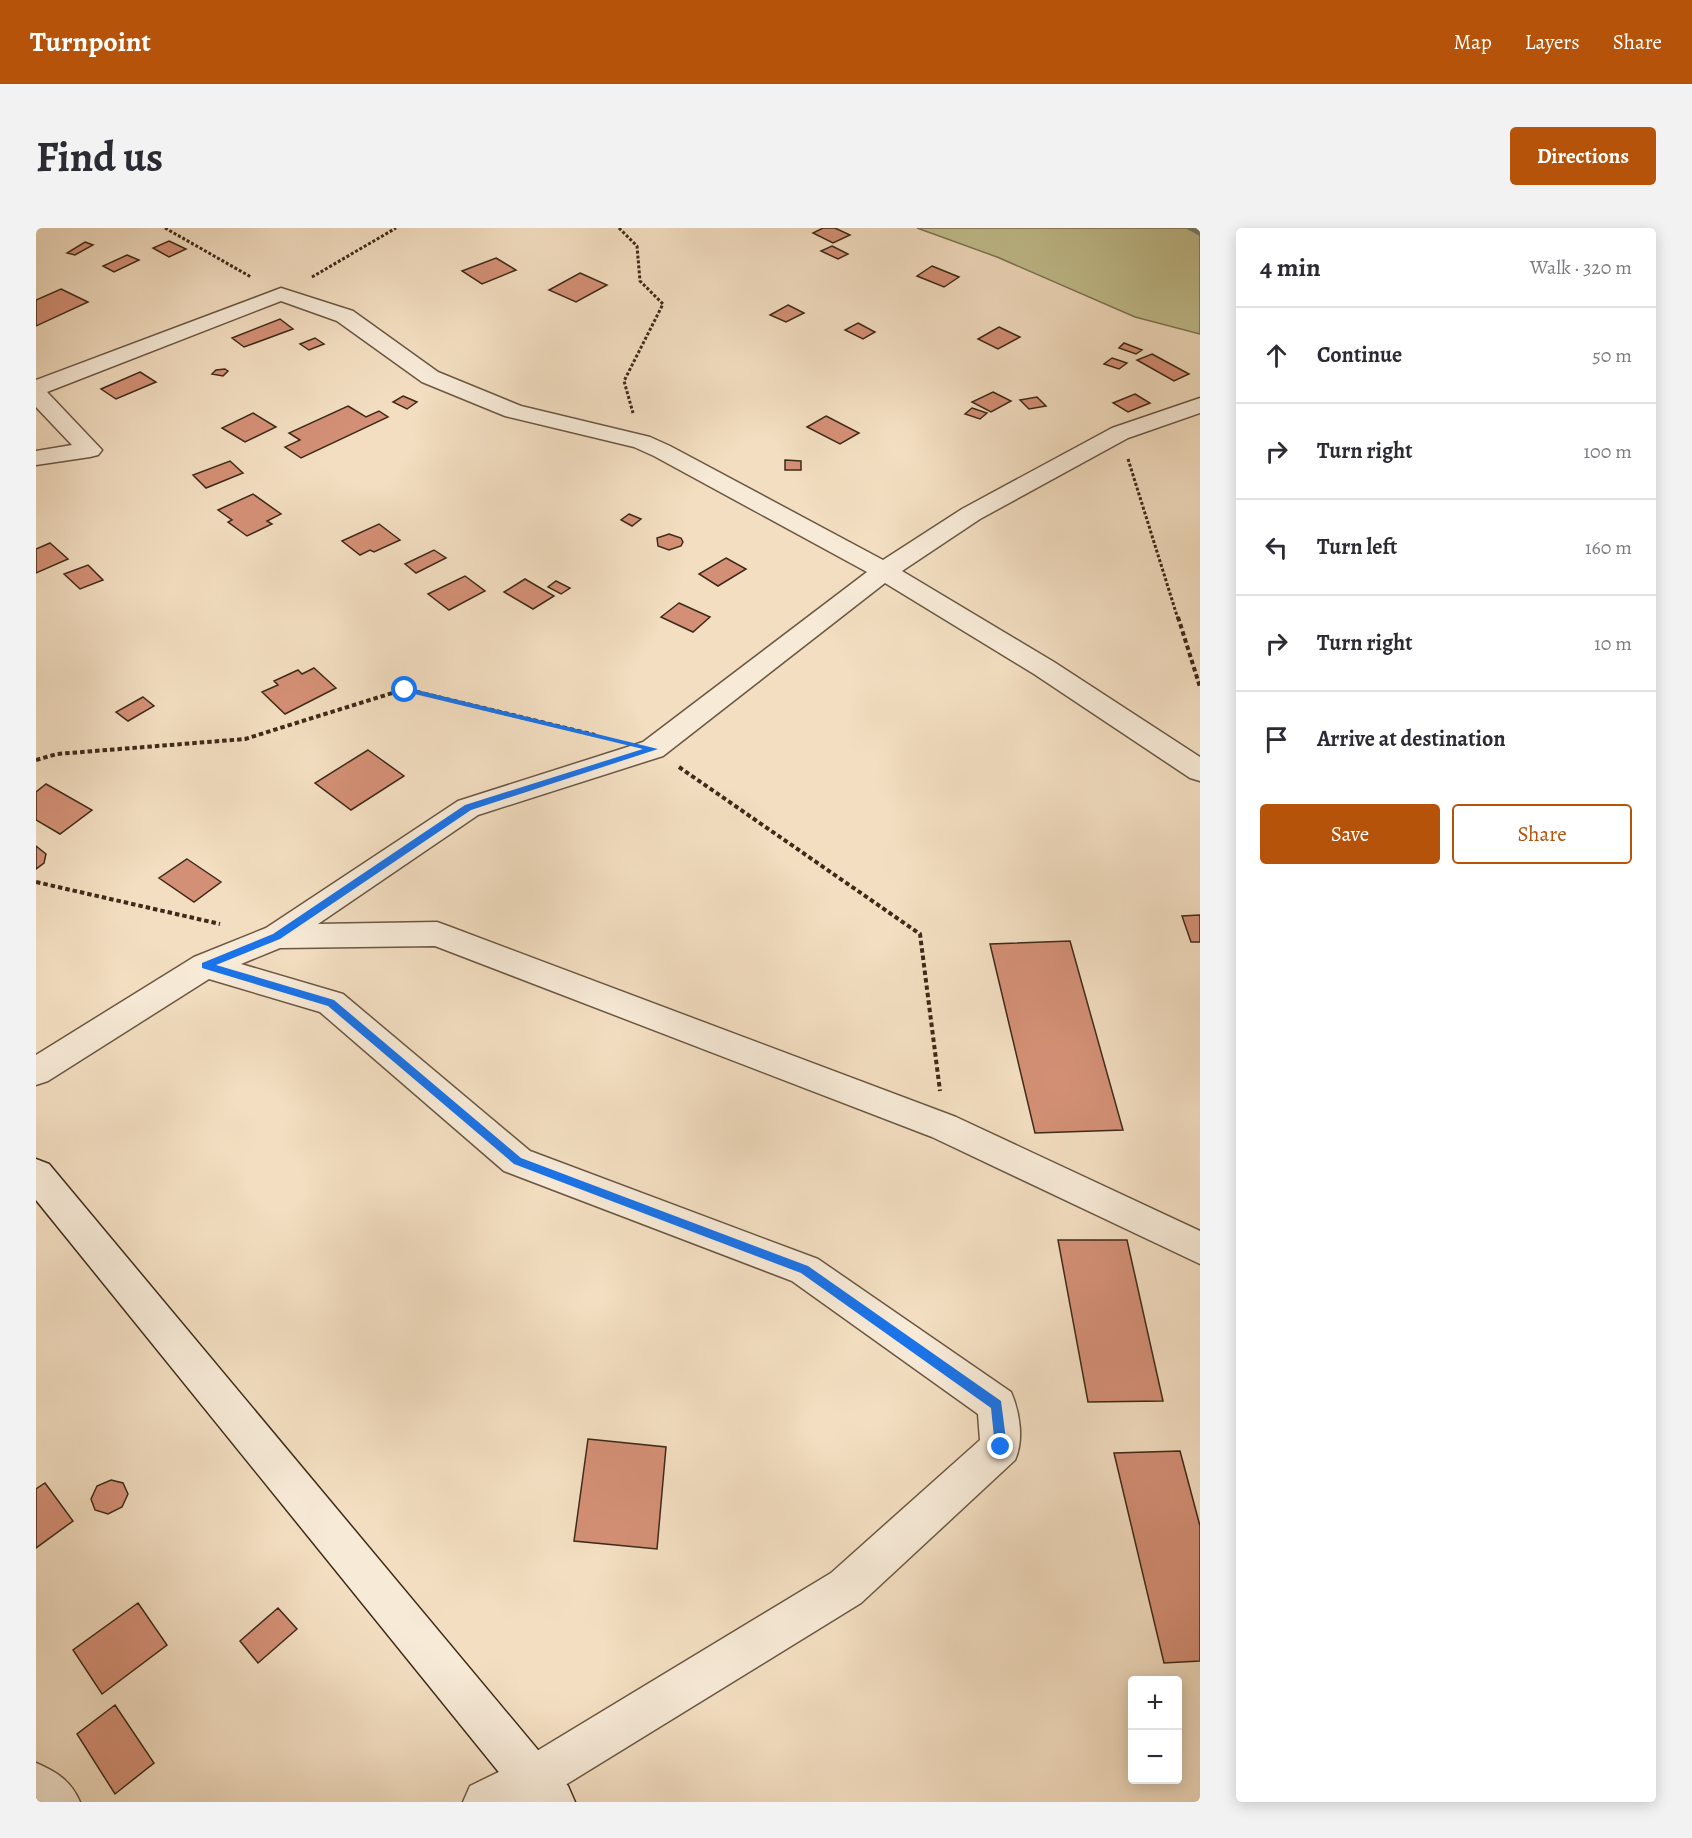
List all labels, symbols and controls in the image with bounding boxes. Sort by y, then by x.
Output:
text: Turnpoint [30,23,151,61]
text: Map [1453,28,1492,56]
text: Layers [1525,28,1580,56]
text: Share [1613,28,1662,56]
button: Directions [1510,127,1656,185]
text: Find us [36,128,163,185]
text: 4 min [1260,250,1321,285]
text: Walk · 320 m [1530,254,1632,281]
icon: ahead [1260,339,1293,372]
text: Continue [1317,340,1402,370]
text: 50 m [1592,342,1632,369]
icon: right [1260,435,1293,468]
text: Turn right [1317,436,1413,466]
text: 100 m [1583,438,1632,465]
icon: left [1260,531,1293,564]
text: Turn left [1317,532,1397,562]
text: 160 m [1585,534,1632,561]
icon: right [1260,627,1293,660]
text: Turn right [1317,628,1413,658]
text: 10 m [1594,630,1632,657]
route start [391,676,417,702]
icon: arrive [1260,723,1293,756]
text: Arrive at destination [1317,724,1506,754]
button: Save [1260,804,1440,864]
button: Share [1452,804,1632,864]
route end [987,1433,1013,1459]
map controls [1128,1676,1182,1784]
button: + [1128,1676,1182,1730]
button: − [1128,1730,1182,1784]

